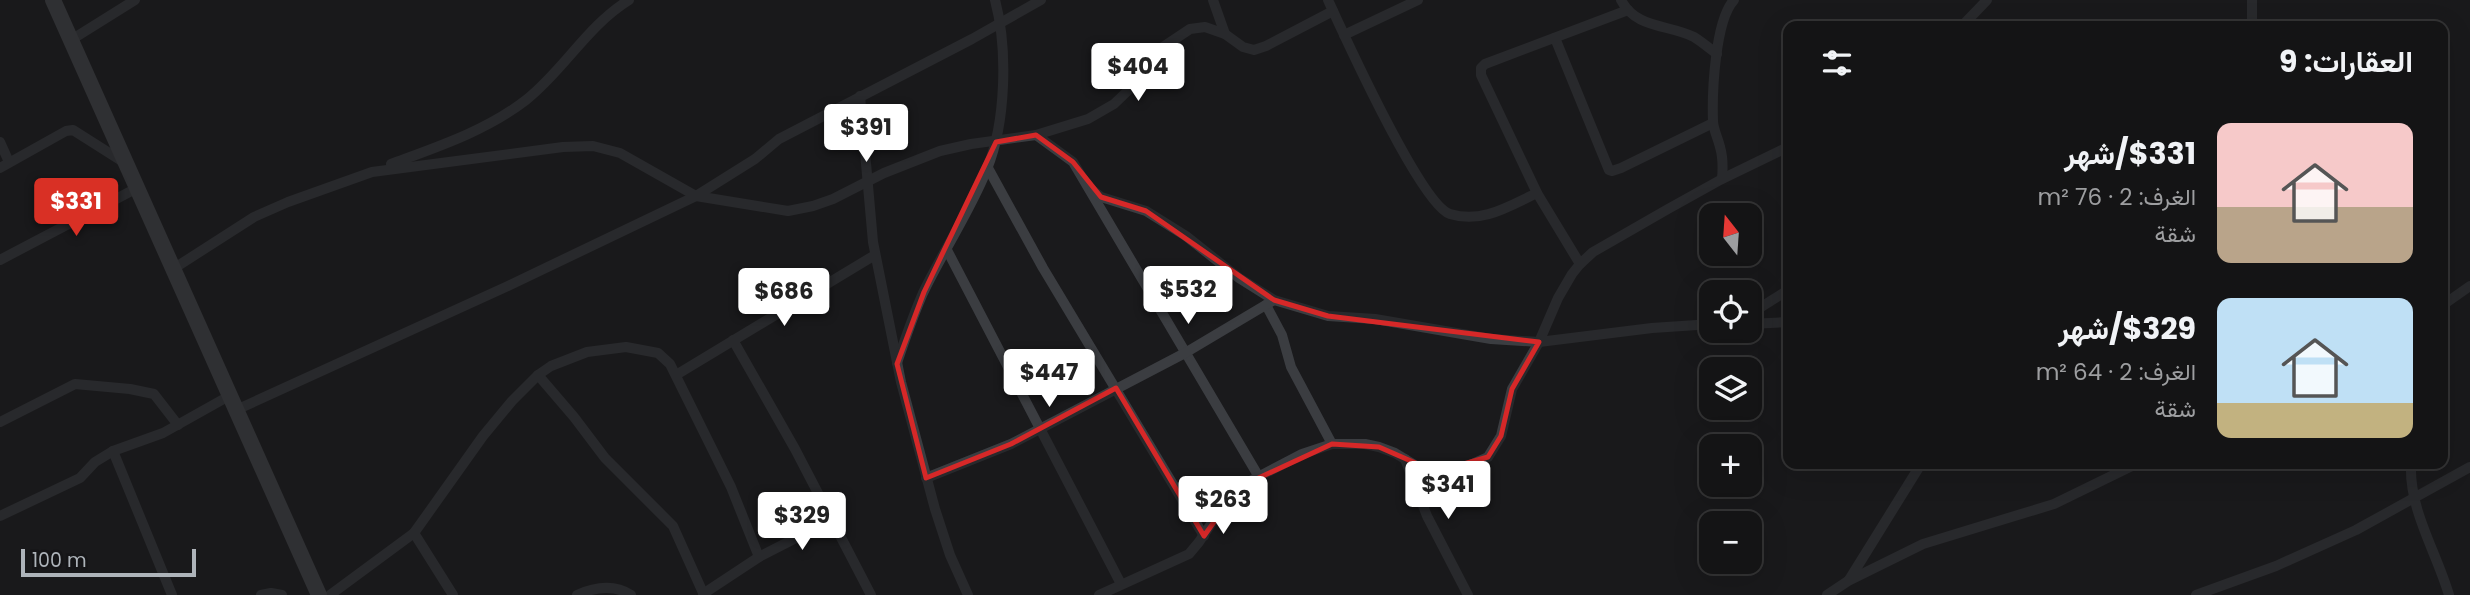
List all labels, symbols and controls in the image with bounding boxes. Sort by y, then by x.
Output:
text: العقارات: 9 [2279,40,2413,83]
pin: $404 [1097,43,1179,103]
icon: filters [1818,44,1856,82]
text: $404 [1107,50,1169,82]
pin: $391 [825,104,907,164]
text: $391 [840,111,892,143]
text: $331/شهر [2064,132,2196,175]
icon: home [2273,151,2357,235]
pin: $331 [35,178,117,238]
text: الغرف: 2 · 76 m² [2038,181,2196,213]
text: $331 [50,185,102,217]
north arrow [1699,203,1762,266]
map controls [1699,203,1762,574]
text: شقة [2154,218,2196,250]
pin: $532 [1147,266,1229,326]
pin: $686 [743,268,825,328]
text: $532 [1159,273,1217,305]
text: $686 [754,275,814,307]
button: locate [1699,280,1762,343]
text: $329/شهر [2058,307,2196,350]
icon: home [2273,326,2357,410]
pin: $447 [1008,350,1090,409]
text: $447 [1020,356,1078,388]
text: الغرف: 2 · 64 m² [2036,356,2196,388]
button: layers [1699,357,1762,420]
text: شقة [2154,393,2196,425]
button: + [1699,434,1762,497]
pin: $341 [1407,462,1489,521]
text: $341 [1421,468,1475,500]
pin: $263 [1182,476,1264,536]
text: $263 [1195,483,1251,515]
pin: $329 [761,492,843,552]
text: $329 [774,499,830,531]
button: − [1699,511,1762,574]
scale bar [21,546,196,578]
text: 100 m [32,547,87,574]

